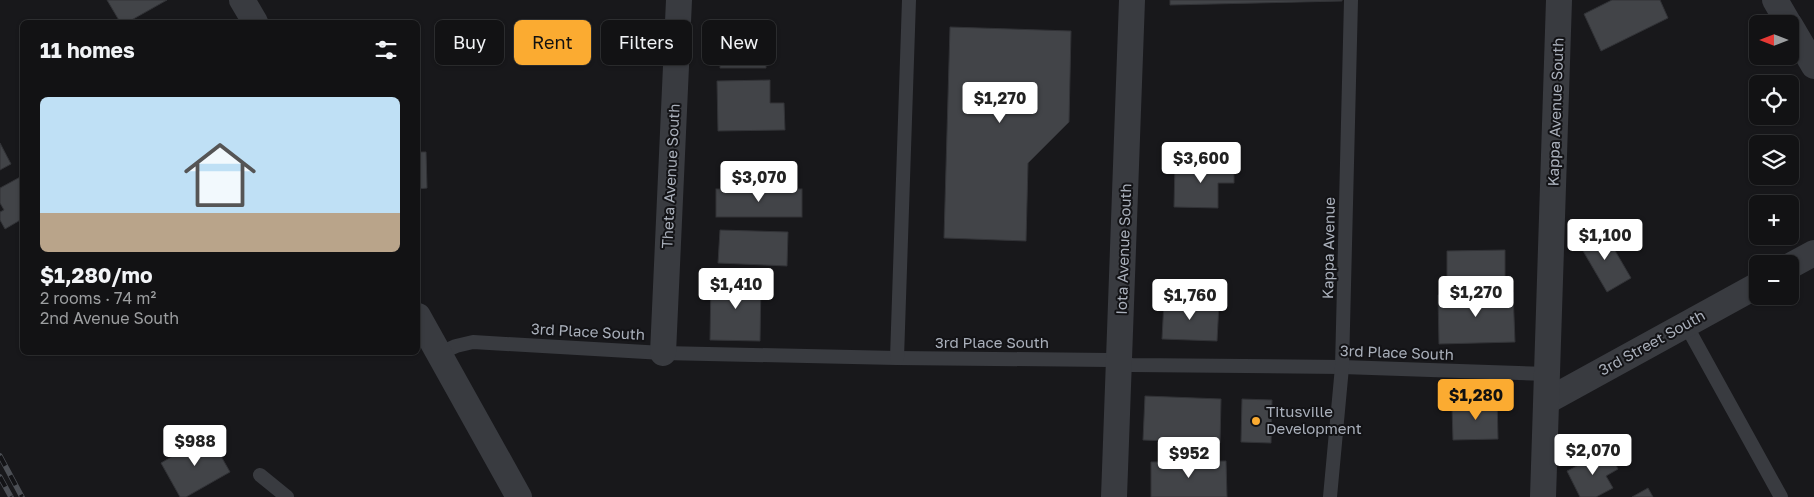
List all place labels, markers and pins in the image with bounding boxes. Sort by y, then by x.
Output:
pin: $1,270 [959,82,1041,124]
pin: $3,600 [1160,142,1242,184]
pin: $3,070 [718,160,800,203]
pin: $1,100 [1564,218,1646,261]
pin: $1,410 [695,268,777,310]
pin: $1,270 [1435,276,1517,318]
pin: $1,760 [1149,278,1231,321]
pin: $1,280 [1435,378,1517,421]
place label: Titusville Development [1266,402,1362,437]
marker: Titusville Development [1250,415,1262,427]
pin: $988 [165,424,225,467]
pin: $2,070 [1552,434,1634,476]
pin: $952 [1159,436,1219,479]

